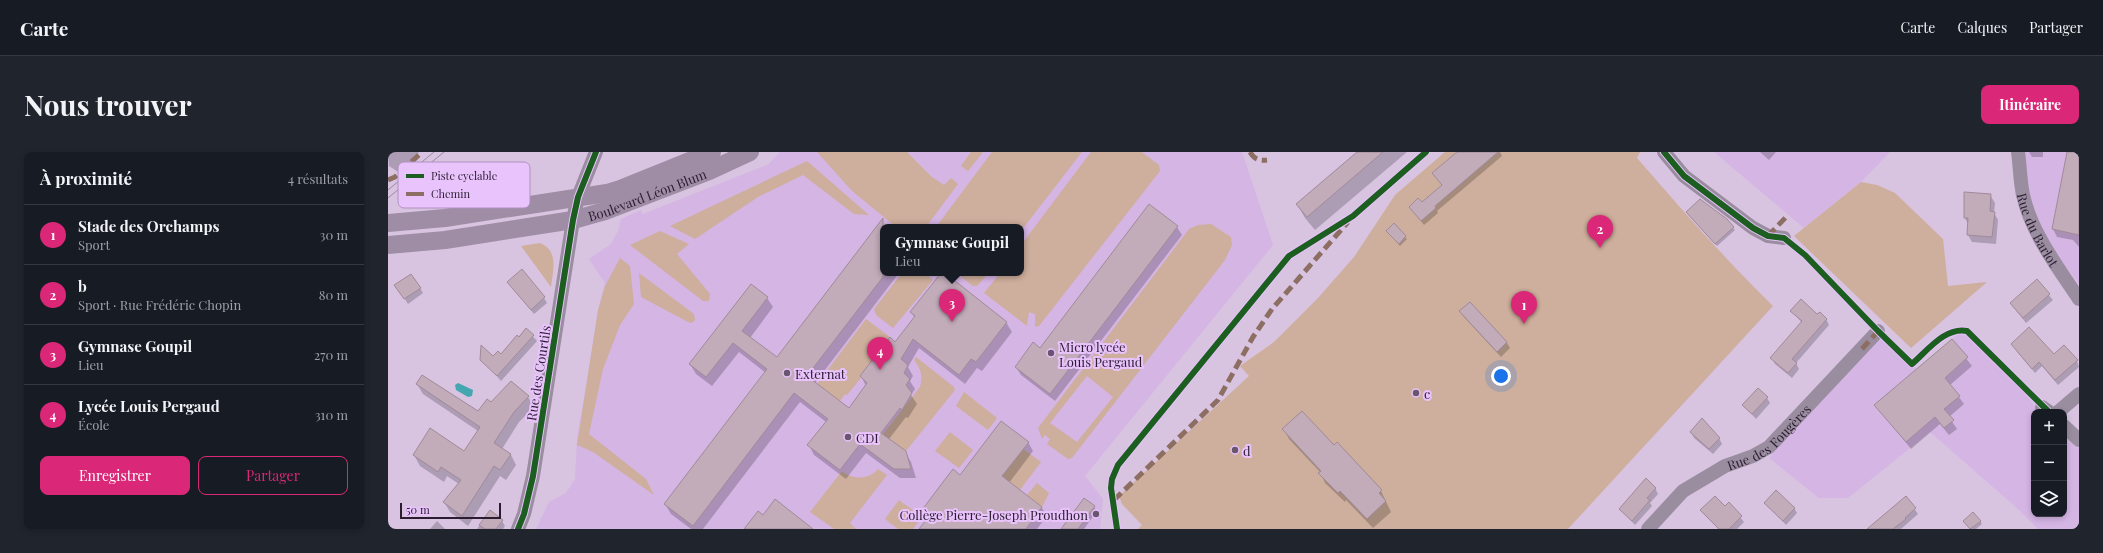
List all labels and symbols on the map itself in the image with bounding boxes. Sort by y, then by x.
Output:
legend [398,162,530,208]
street label: Boulevard Léon Blum [586,164,709,224]
text: Piste cyclable [431,168,498,183]
text: Chemin [431,186,471,201]
street label: Rue du Barlot [2014,191,2063,270]
pin: 2 [1587,215,1613,248]
pin: 3 [939,289,965,322]
pin: 1 [1511,291,1537,324]
street label: Rue des Courtils [522,324,554,422]
pin: 4 [867,337,893,370]
place label: Micro lycée Louis Pergaud [1059,338,1143,370]
marker: Micro lycée Louis Pergaud [1046,348,1056,358]
place label: Externat [795,365,846,382]
your location [1491,366,1511,386]
marker: Externat [782,368,792,378]
place label: c [1424,385,1430,402]
marker: c [1411,388,1421,398]
street label: Rue des Fougères [1724,400,1814,473]
place label: CDI [856,429,879,446]
marker: CDI [843,432,853,442]
place label: d [1243,442,1251,459]
marker: d [1230,445,1240,455]
scale bar [400,501,501,520]
place label: Collège Pierre-Joseph Proudhon [899,506,1088,523]
marker: Collège Pierre-Joseph Proudhon [1091,509,1101,519]

